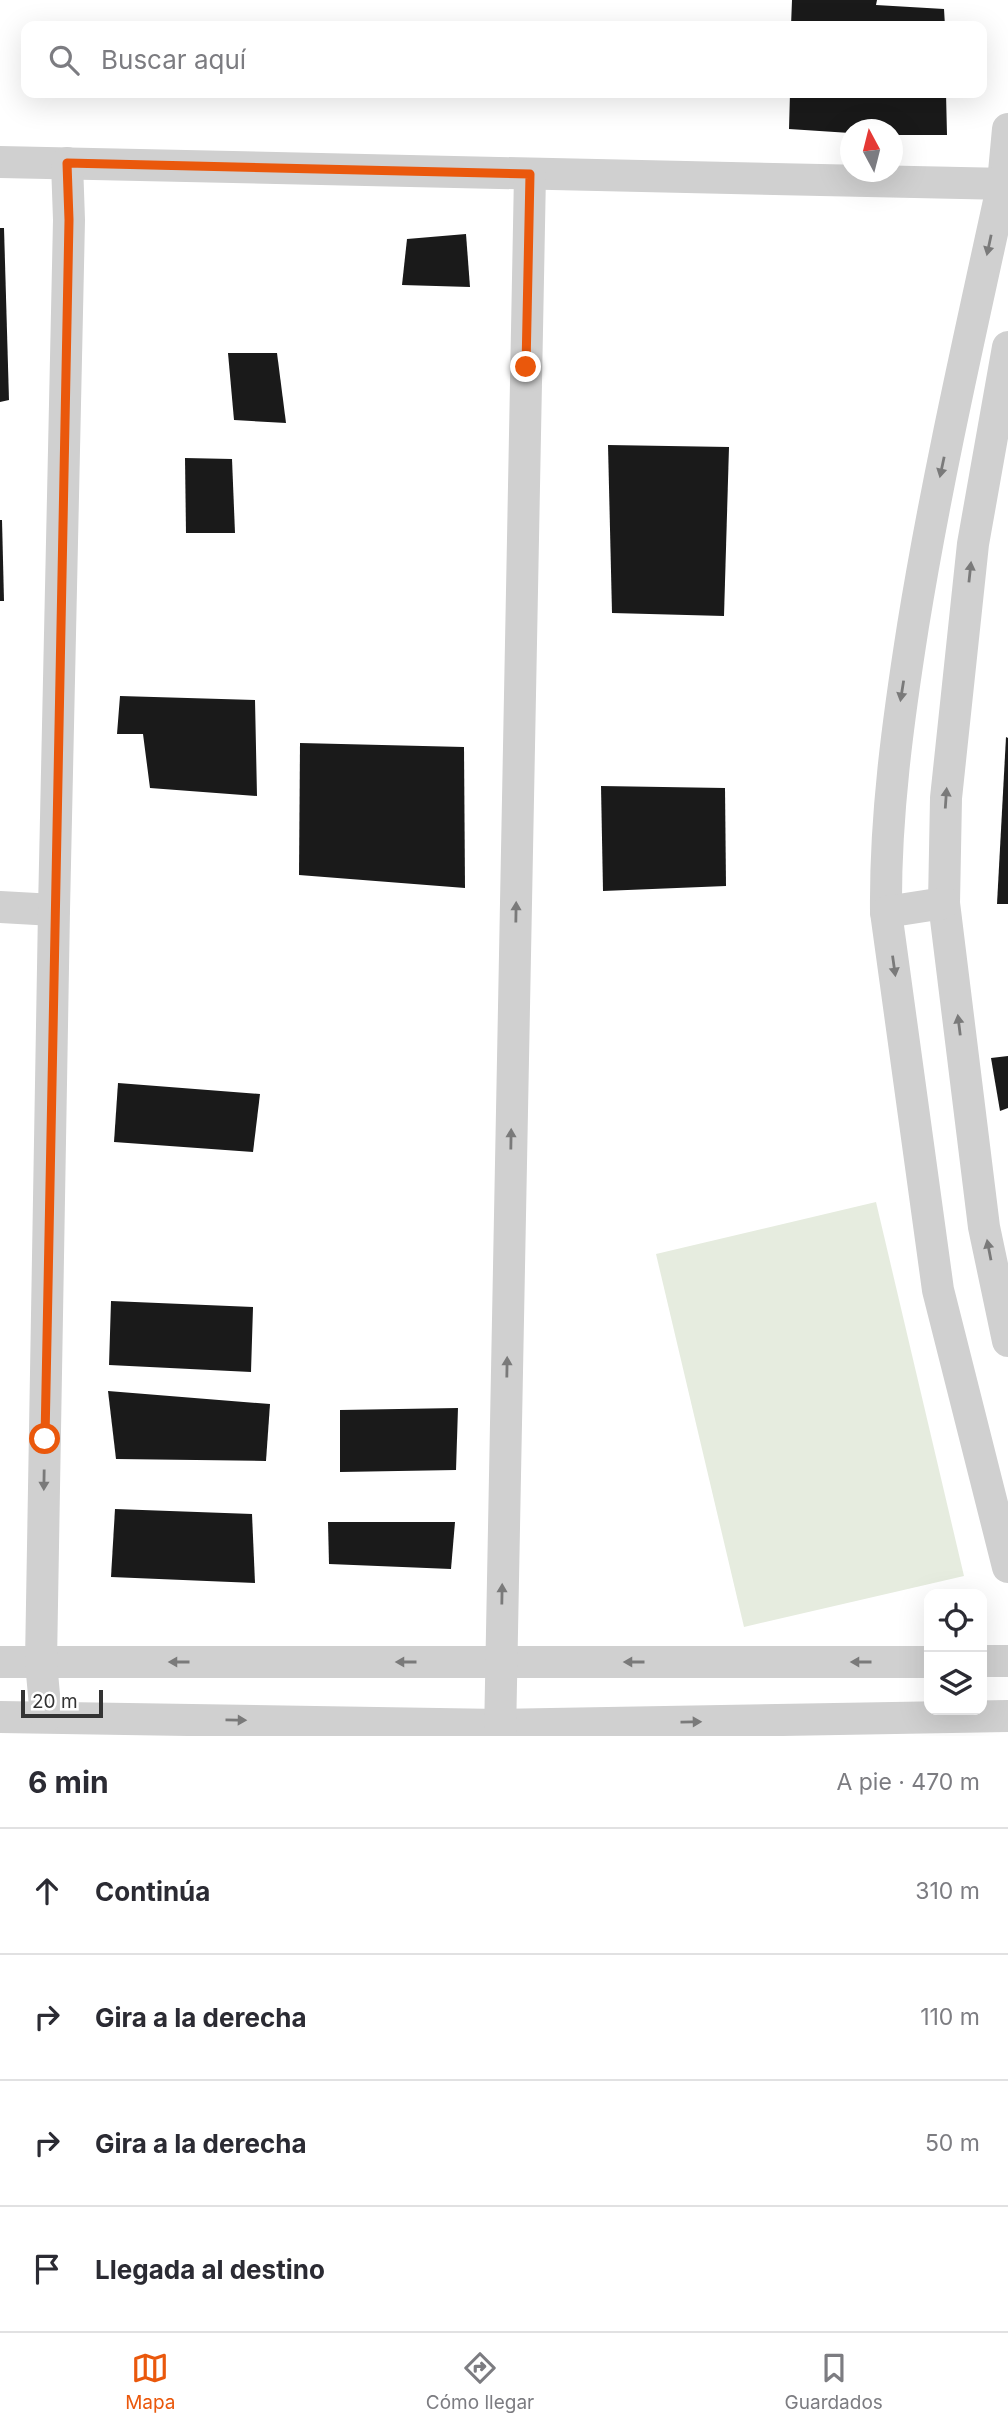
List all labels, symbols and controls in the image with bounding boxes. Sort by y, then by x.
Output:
search box [21,21,987,98]
icon: search [45,41,83,79]
text: Buscar aquí [101,44,246,75]
north arrow [840,119,903,182]
one-way arrow [984,234,995,256]
route end [510,351,541,382]
one-way arrow [936,456,947,478]
one-way arrow [965,561,976,583]
one-way arrow [896,680,907,702]
one-way arrow [941,787,952,809]
one-way arrow [510,900,522,922]
one-way arrow [888,956,899,978]
one-way arrow [954,1014,965,1036]
one-way arrow [506,1128,517,1150]
one-way arrow [983,1239,994,1261]
one-way arrow [501,1355,512,1377]
route start [29,1423,60,1454]
one-way arrow [38,1470,50,1492]
one-way arrow [496,1583,508,1605]
map controls [924,1589,987,1715]
button: locate [924,1589,987,1652]
button: layers [924,1652,987,1715]
one-way arrow [167,1656,189,1668]
one-way arrow [395,1656,417,1668]
one-way arrow [622,1656,644,1668]
one-way arrow [850,1656,872,1668]
scale bar [21,1687,103,1719]
text: 20 m [32,1690,78,1713]
one-way arrow [226,1714,248,1726]
one-way arrow [680,1716,702,1728]
text: 6 min [28,1764,109,1800]
text: A pie · 470 m [836,1768,980,1796]
icon: ahead [28,1872,66,1910]
text: Continúa [95,1876,210,1907]
text: 310 m [915,1877,980,1905]
icon: right [28,1998,66,2036]
text: Gira a la derecha [95,2002,307,2033]
text: 110 m [920,2003,980,2031]
icon: right [28,2124,66,2162]
text: Gira a la derecha [95,2128,307,2159]
text: 50 m [925,2129,980,2157]
icon: arrive [28,2250,66,2288]
text: Llegada al destino [95,2254,325,2285]
tab: Mapa [125,2349,175,2414]
tab: Cómo llegar [426,2349,534,2414]
tab: Guardados [785,2349,883,2414]

